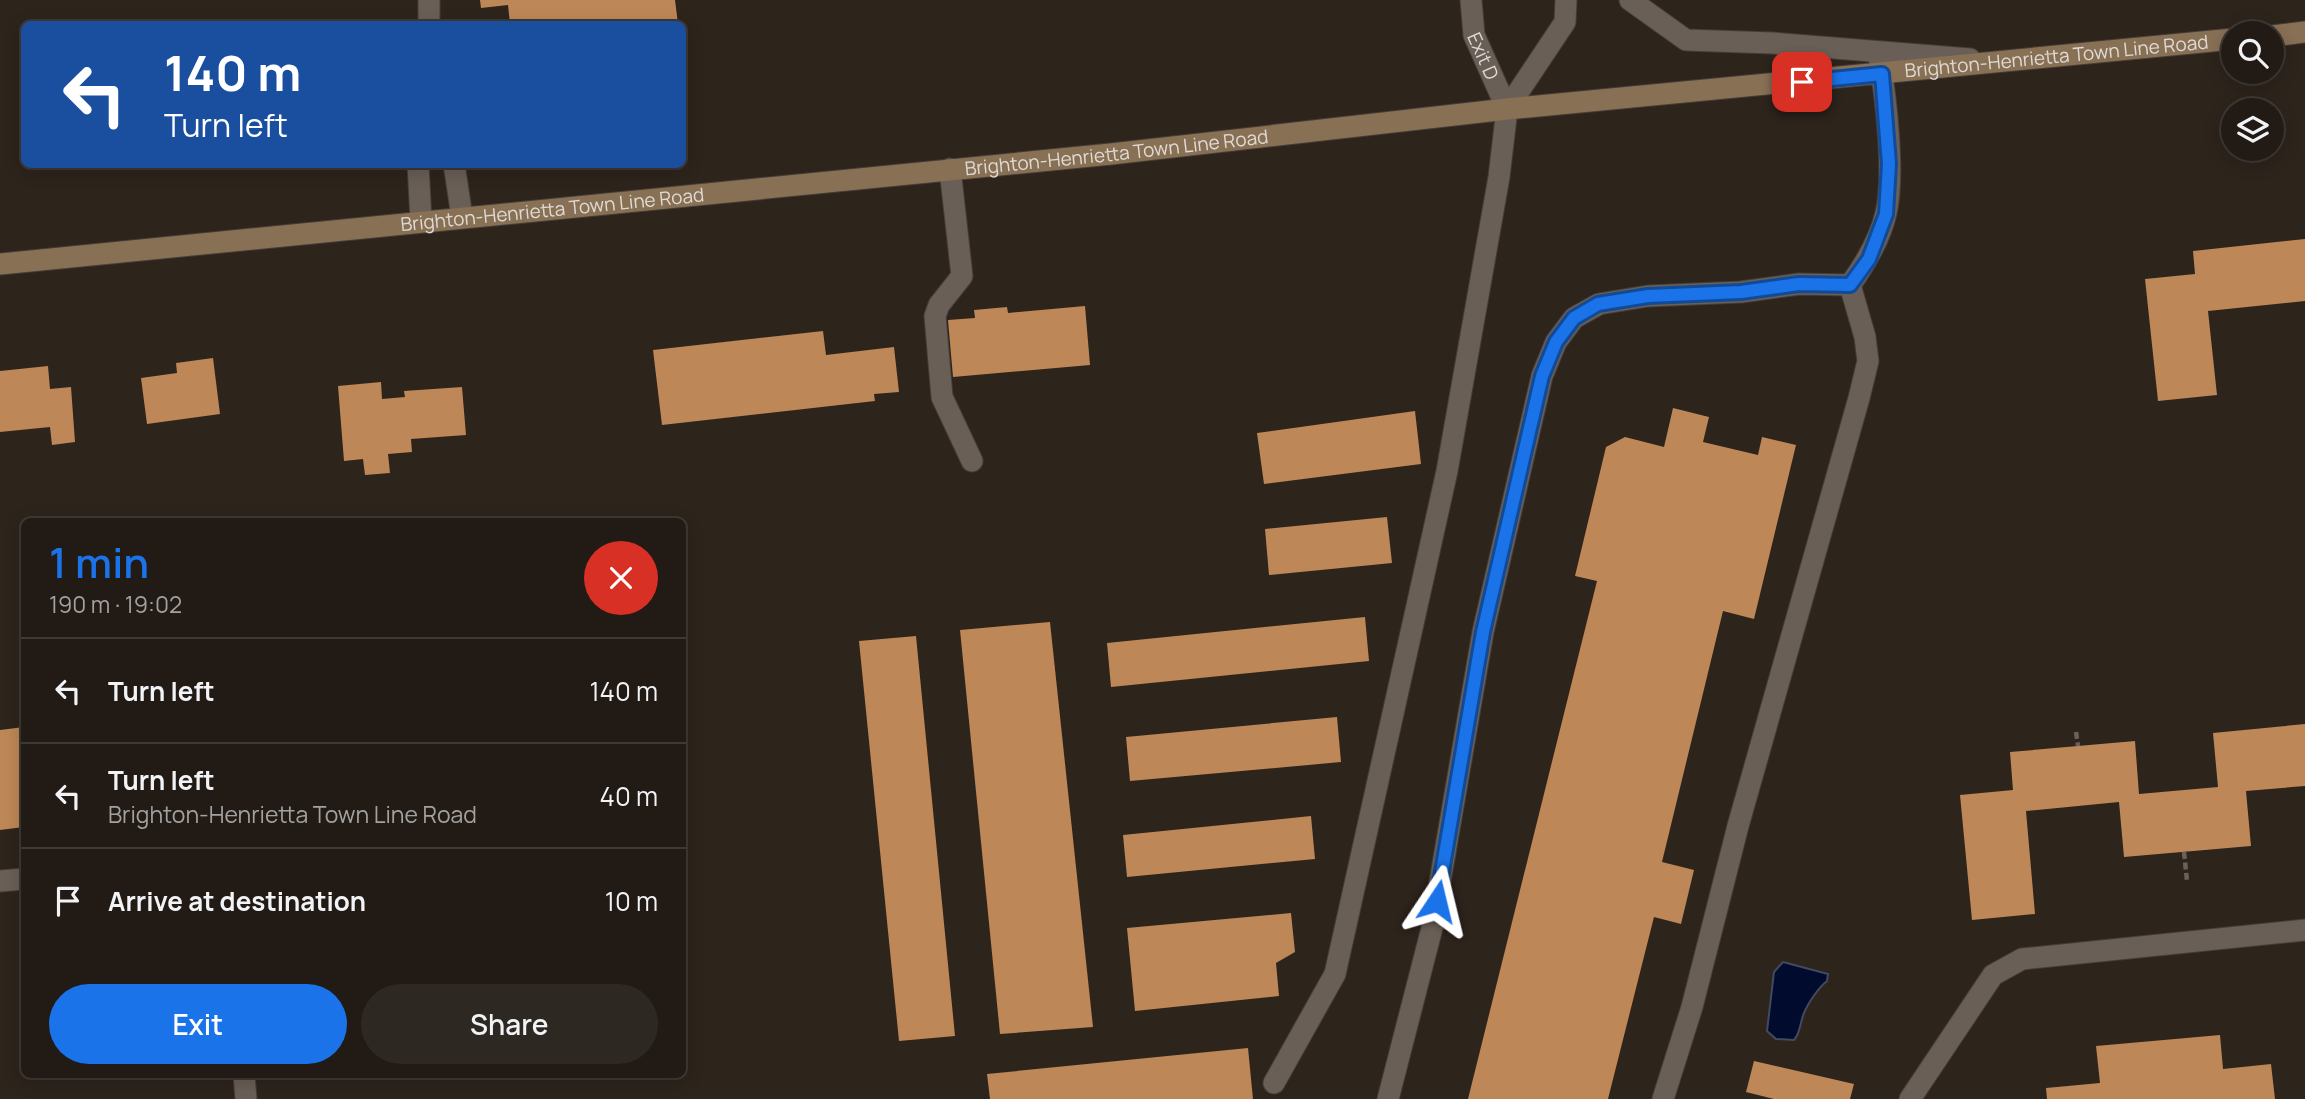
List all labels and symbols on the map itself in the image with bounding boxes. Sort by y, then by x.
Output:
street label: Exit D [1461,28,1505,84]
street label: Brighton-Henrietta Town Line Road [1903,28,2210,84]
pin [1772,52,1832,112]
street label: Brighton-Henrietta Town Line Road [963,123,1270,181]
street label: Brighton-Henrietta Town Line Road [399,181,705,237]
position arrow [1400,864,1474,938]

